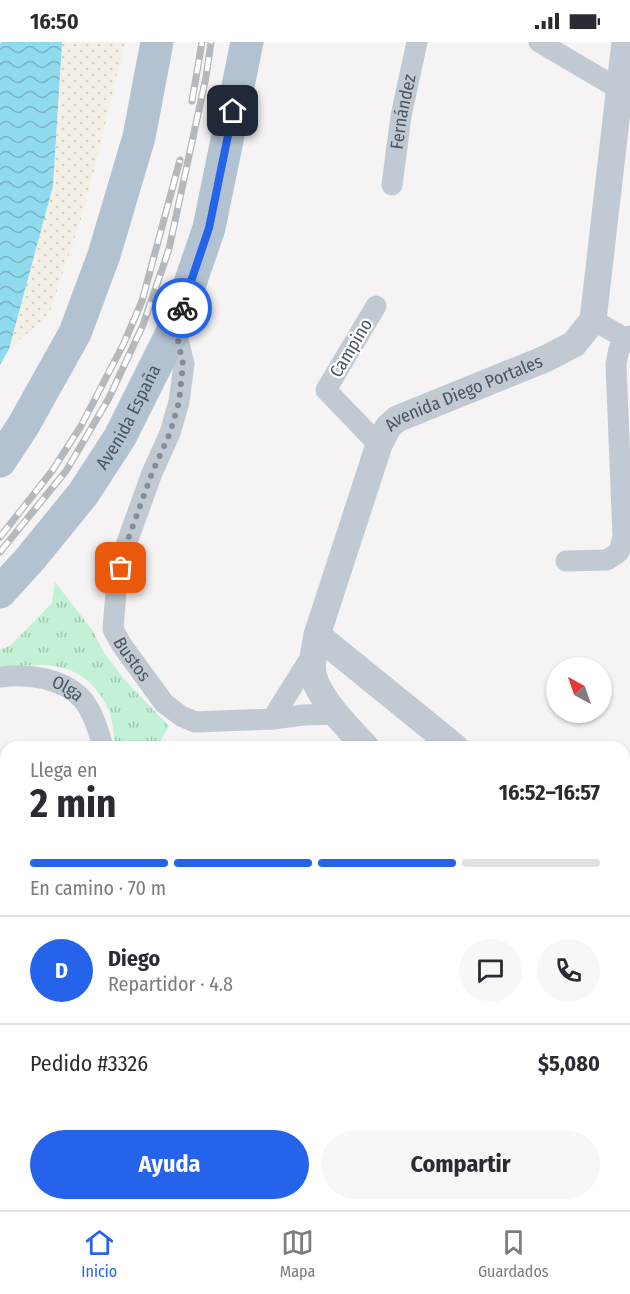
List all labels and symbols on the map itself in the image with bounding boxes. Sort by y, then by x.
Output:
street label: Fernández [386,72,421,151]
pin [207,85,258,136]
courier [152,278,212,338]
street label: Campino [325,315,377,381]
street label: Avenida Diego Portales [380,350,546,436]
street label: Avenida España [91,361,165,473]
pin [95,542,146,593]
street label: Bustos [108,633,156,686]
north arrow [546,657,612,723]
street label: Olga [49,671,89,706]

